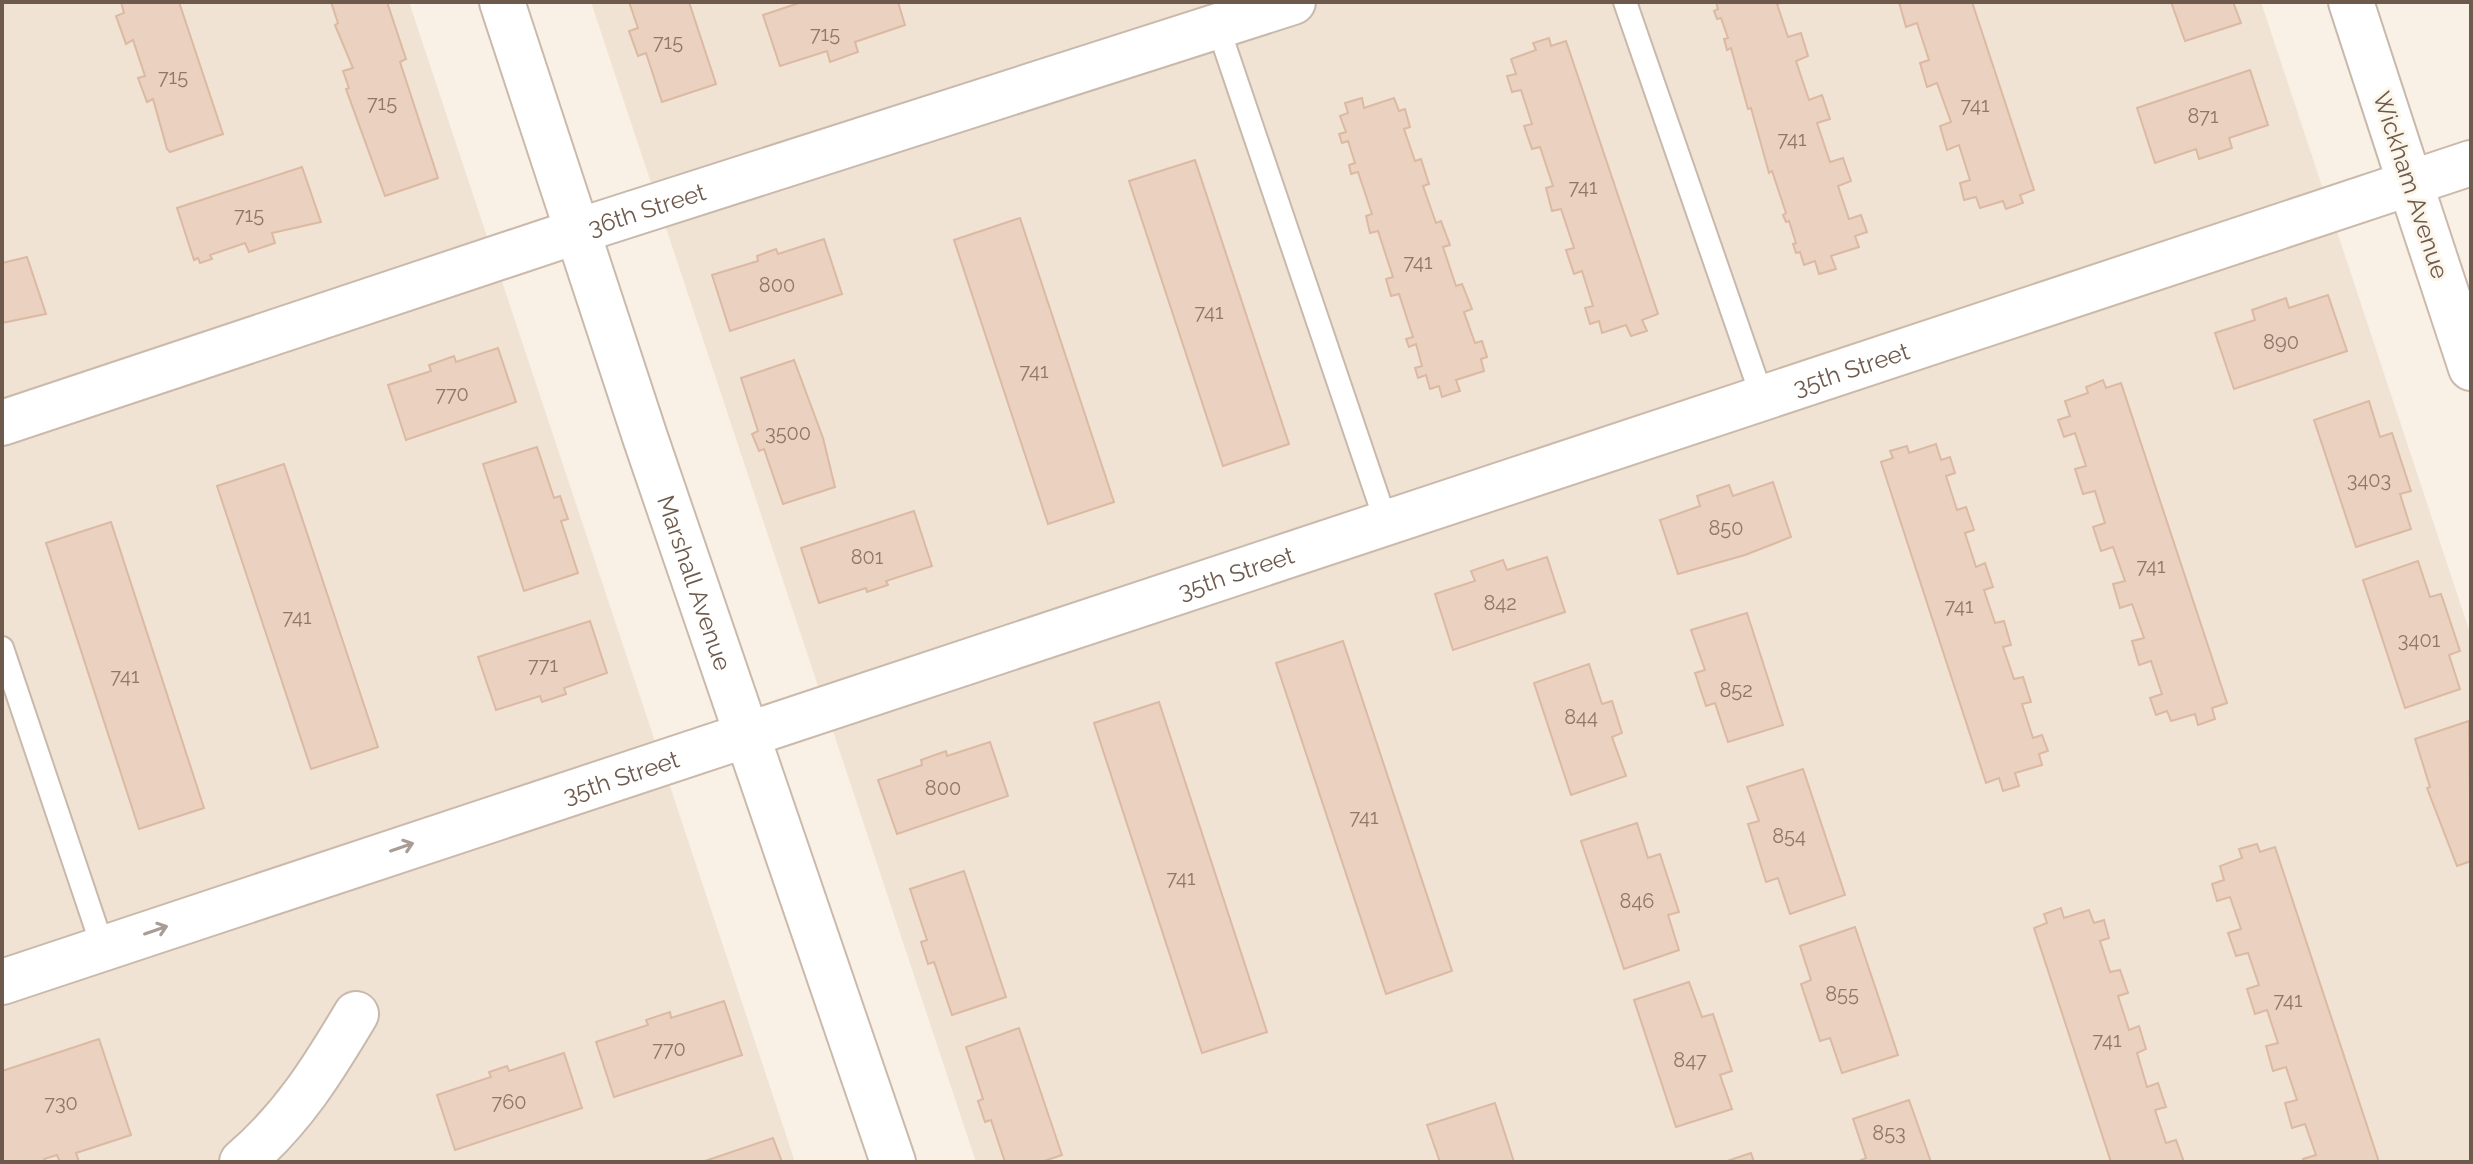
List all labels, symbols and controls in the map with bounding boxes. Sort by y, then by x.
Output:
house number: 715 [810,22,840,46]
house number: 715 [653,30,683,54]
house number: 715 [158,65,188,89]
street label: Wickham Avenue [2367,88,2455,282]
house number: 715 [367,91,397,115]
house number: 741 [1960,93,1990,117]
house number: 871 [2187,104,2219,128]
house number: 741 [1777,127,1807,151]
house number: 741 [1568,175,1598,199]
street label: 36th Street [584,177,709,241]
house number: 715 [234,203,264,227]
house number: 741 [1403,250,1433,274]
house number: 800 [759,273,795,297]
house number: 741 [1194,300,1224,324]
house number: 890 [2263,330,2299,354]
street label: 35th Street [1789,336,1913,401]
house number: 741 [1019,359,1049,383]
house number: 770 [435,382,469,406]
house number: 3500 [765,421,811,445]
house number: 3403 [2347,468,2391,492]
street label: Marshall Avenue [652,491,738,674]
house number: 850 [1709,516,1744,540]
street label: 35th Street [1174,540,1298,605]
house number: 801 [851,545,884,569]
house number: 741 [2136,554,2166,578]
house number: 842 [1483,591,1517,615]
house number: 741 [1944,594,1974,618]
house number: 741 [282,605,312,629]
house number: 3401 [2398,628,2441,652]
house number: 771 [528,653,558,677]
house number: 741 [110,664,140,688]
house number: 852 [1719,678,1753,702]
house number: 844 [1564,705,1598,729]
street label: 35th Street [559,744,683,809]
house number: 800 [925,776,961,800]
house number: 741 [1349,805,1379,829]
house number: 854 [1772,824,1806,848]
one-way arrow [389,839,414,854]
house number: 741 [1166,866,1196,890]
house number: 846 [1620,889,1654,913]
one-way arrow [143,922,168,937]
house number: 855 [1825,982,1859,1006]
house number: 741 [2273,988,2303,1012]
house number: 741 [2092,1028,2122,1052]
house number: 770 [652,1037,686,1061]
house number: 847 [1673,1048,1707,1072]
house number: 760 [492,1090,527,1114]
house number: 730 [44,1091,78,1115]
house number: 853 [1872,1121,1906,1145]

